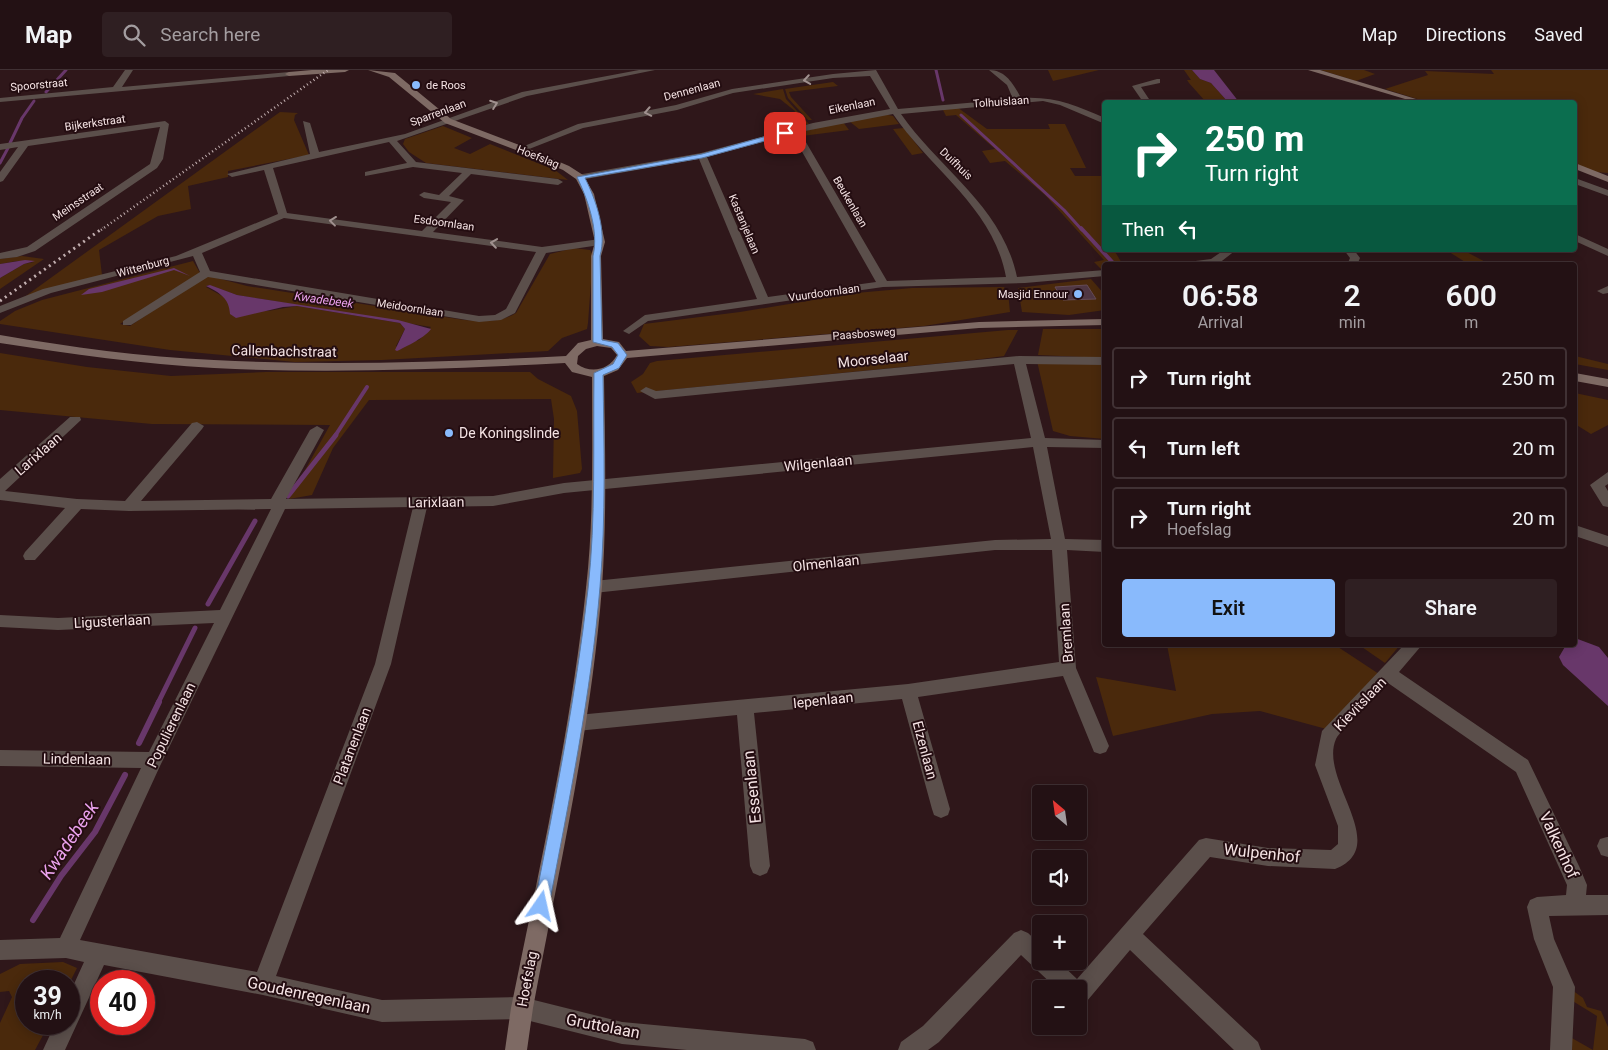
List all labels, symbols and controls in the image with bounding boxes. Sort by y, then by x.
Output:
search box [102,12,452,57]
text: Map [25,21,72,49]
icon: search [120,21,148,49]
text: Search here [160,23,260,46]
text: Map [1362,24,1397,45]
text: Directions [1425,24,1506,45]
text: Saved [1534,24,1583,45]
one-way arrow [803,74,811,85]
street label: Spoorstraat [10,76,69,94]
street label: Dennenlaan [662,76,722,104]
marker: de Roos [410,79,422,91]
place label: de Roos [426,79,466,92]
street label: Tolhuislaan [973,94,1029,110]
street label: Eikenlaan [828,95,876,117]
street label: Sparrenlaan [408,97,468,129]
one-way arrow [489,100,498,110]
one-way arrow [644,107,653,117]
street label: Bijkerkstraat [64,112,127,134]
pin [764,112,806,154]
icon: arrive [771,119,799,147]
text: 250 m [1205,119,1304,160]
icon: right [1122,120,1187,185]
street label: Hoefslag [515,143,561,171]
street label: Duifhuis [937,145,975,183]
text: Turn right [1205,161,1299,186]
street label: Beukenlaan [830,174,870,230]
street label: Meinsstraat [50,180,106,224]
street label: Kastanjelaan [726,192,762,256]
street label: Esdoornlaan [413,212,475,234]
icon: left [1174,215,1202,243]
one-way arrow [328,216,336,227]
text: Then [1122,218,1164,241]
one-way arrow [489,238,497,249]
street label: Wittenburg [115,254,171,280]
text: 06:58 [1182,278,1259,313]
text: 2 [1344,278,1361,313]
text: 600 [1446,278,1497,313]
street label: Vuurdoornlaan [787,282,861,304]
place label: Masjid Ennour [998,288,1068,301]
marker: Masjid Ennour [1072,288,1084,300]
water label: Kwadebeek [294,289,356,311]
street label: Meidoornlaan [376,296,444,320]
text: Arrival [1198,313,1243,332]
text: min [1339,313,1366,332]
text: m [1464,313,1478,332]
street label: Paasbosweg [832,325,896,343]
street label: Callenbachstraat [231,342,337,360]
street label: Moorselaar [837,347,909,371]
icon: right [1124,364,1152,392]
text: Turn right [1167,367,1251,390]
text: 250 m [1502,367,1555,390]
place label: De Koningslinde [459,425,559,441]
marker: De Koningslinde [443,427,455,439]
street label: Larixlaan [11,429,65,479]
icon: left [1124,434,1152,462]
text: Turn left [1167,437,1240,460]
text: 20 m [1512,437,1555,460]
street label: Wilgenlaan [783,451,853,475]
street label: Larixlaan [408,494,464,510]
text: Turn right [1167,497,1251,520]
icon: right [1124,504,1152,532]
text: 20 m [1512,507,1555,530]
text: Hoefslag [1167,520,1231,539]
street label: Olmenlaan [792,552,860,574]
button: Exit [1122,579,1335,637]
button: Share [1345,579,1557,637]
street label: Bremlaan [1056,603,1076,663]
street label: Ligusterlaan [73,611,151,631]
street label: Kievitslaan [1331,674,1389,734]
street label: Populierenlaan [143,680,199,770]
street label: Iepenlaan [792,689,854,711]
street label: Platanenlaan [330,705,374,787]
street label: Elzenlaan [910,719,940,781]
street label: Lindenlaan [43,750,111,768]
street label: Essenlaan [739,750,765,824]
north arrow [1032,785,1088,840]
map controls [1032,785,1087,1035]
water label: Kwadebeek [35,796,103,883]
street label: Valkenhof [1535,809,1583,882]
street label: Wulpenhof [1223,840,1301,866]
button: sound [1032,850,1087,905]
position arrow [514,879,566,931]
button: + [1032,915,1087,970]
street label: Hoefslag [514,950,540,1008]
speed limit sign: 40 [90,970,155,1035]
street label: Goudenregenlaan [246,973,372,1017]
button: − [1032,980,1087,1035]
text: 39 [33,982,62,1011]
text: km/h [33,1008,62,1022]
street label: Gruttolaan [565,1010,641,1042]

